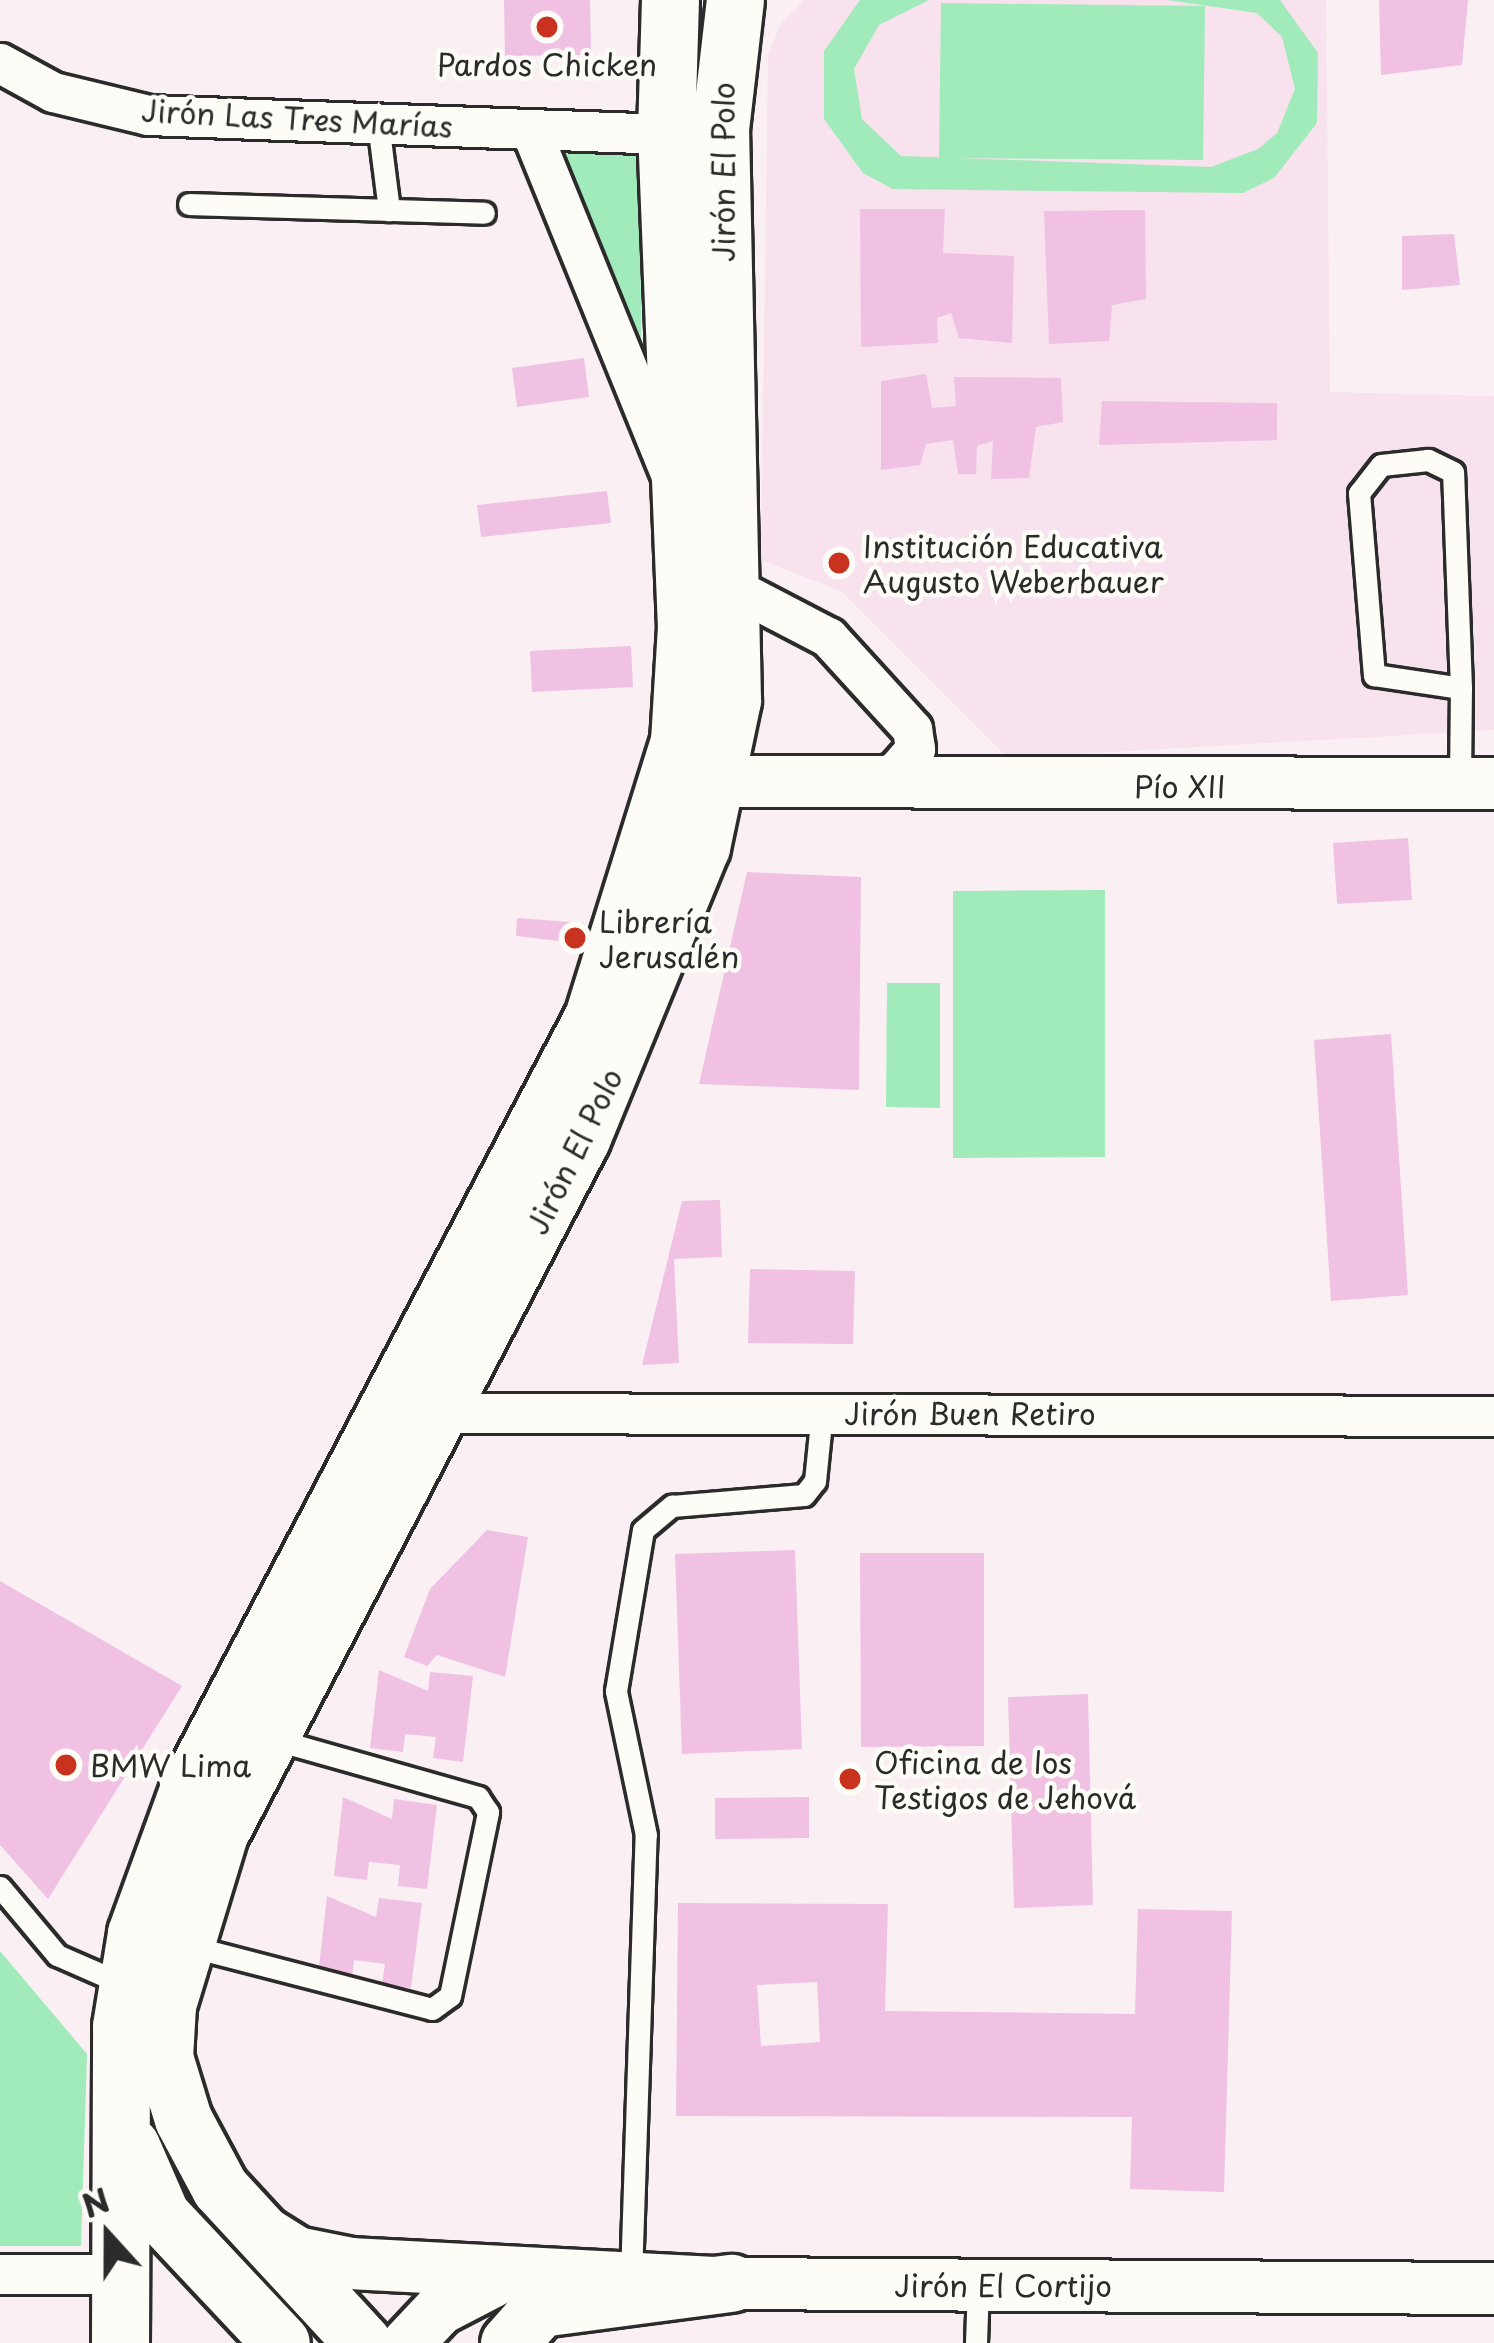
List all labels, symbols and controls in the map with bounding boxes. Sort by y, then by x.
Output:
marker: Pardos Chicken [534,14,560,40]
place label: Pardos Chicken [437,46,657,82]
street label: Jirón El Polo [705,82,741,262]
street label: Jirón Las Tres Marías [139,92,455,144]
place label: Institución Educativa Augusto Weberbauer [863,528,1164,598]
marker: Institución Educativa Augusto Weberbauer [826,550,852,576]
street label: Pío XII [1135,768,1225,804]
place label: Librería Jerusalén [599,903,739,974]
marker: Librería Jerusalén [562,925,588,951]
street label: Jirón El Polo [518,1062,630,1240]
street label: Jirón Buen Retiro [843,1395,1097,1431]
place label: Oficina de los Testigos de Jehová [874,1744,1140,1814]
place label: BMW Lima [90,1747,250,1783]
marker: BMW Lima [53,1752,79,1778]
marker: Oficina de los Testigos de Jehová [837,1766,863,1792]
text: N [74,2173,116,2229]
north arrow [48,2175,168,2295]
street label: Jirón El Cortijo [894,2267,1112,2303]

